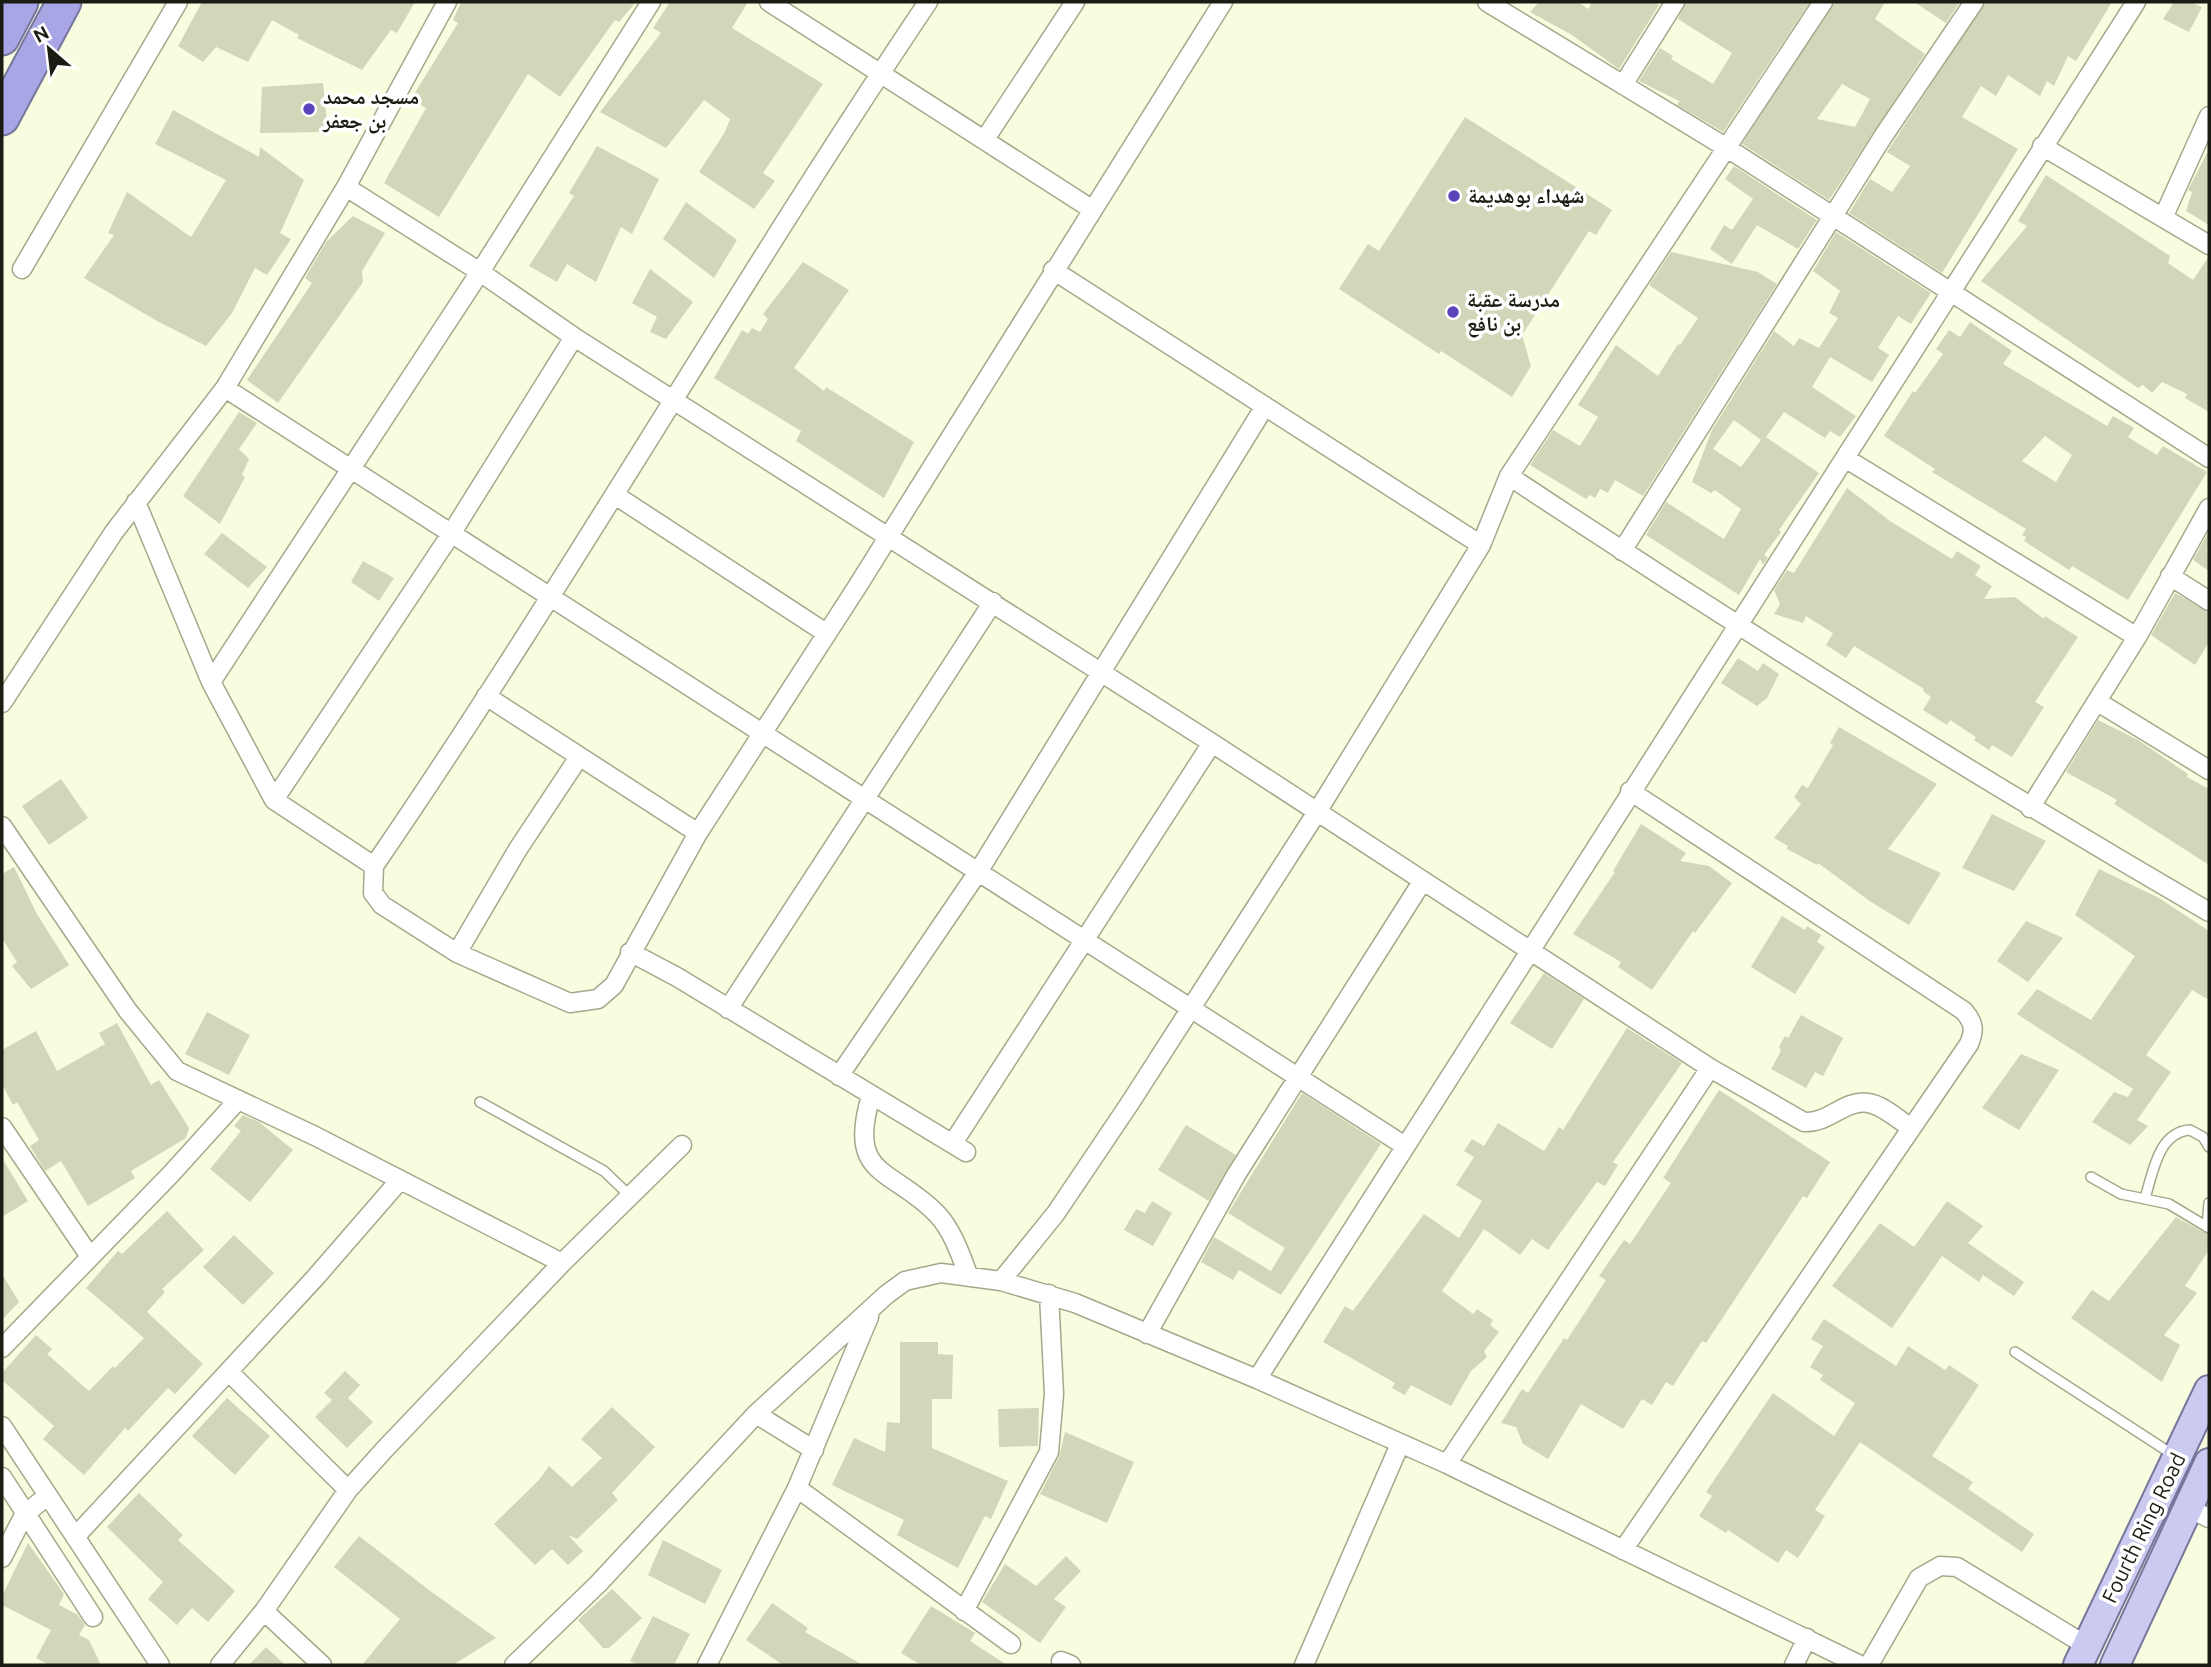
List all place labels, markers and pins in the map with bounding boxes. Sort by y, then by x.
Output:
place label: مسجد محمد بن جعفر [322,84,419,134]
marker: مسجد محمد بن جعفر [301,101,317,117]
place label: شهداء بوهديمة [1468,183,1584,208]
marker: شهداء بوهديمة [1446,188,1462,204]
place label: مدرسة عقبة بن نافع [1467,287,1560,338]
marker: مدرسة عقبة بن نافع [1445,304,1461,320]

